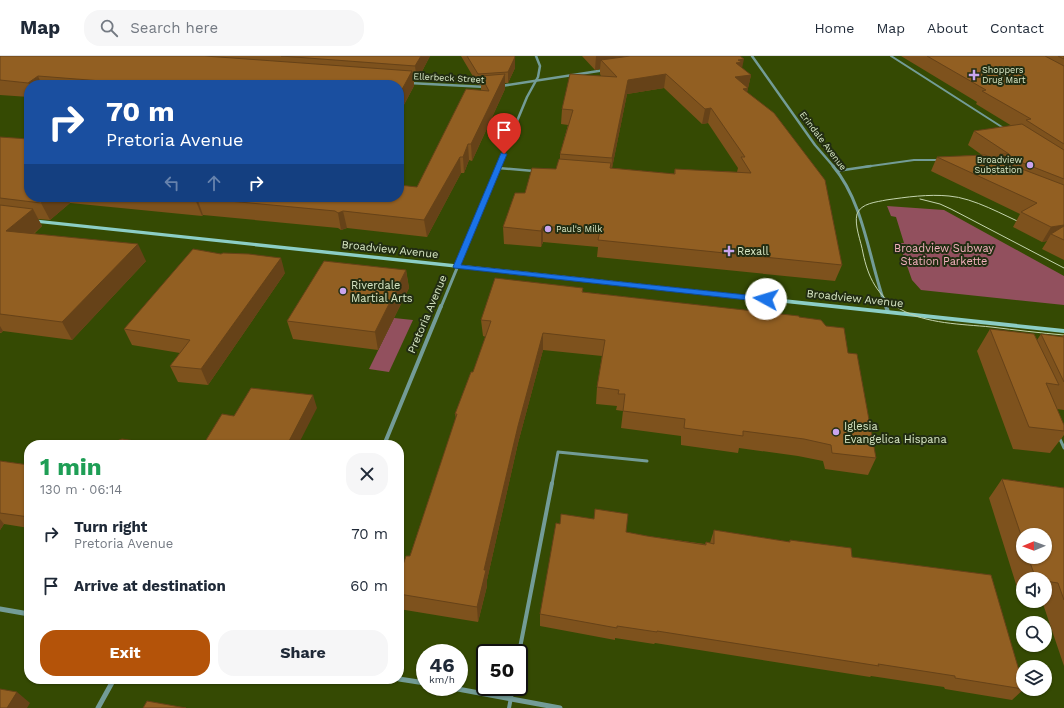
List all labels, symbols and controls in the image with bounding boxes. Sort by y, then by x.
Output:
search box [84,10,364,46]
text: Map [20,16,60,39]
icon: search [98,17,120,39]
text: Search here [130,19,218,37]
text: Home [814,20,854,36]
text: Map [876,20,905,36]
text: About [927,20,968,36]
text: Contact [990,20,1044,36]
place label: Shoppers Drug Mart [982,65,1026,85]
marker: Shoppers Drug Mart [969,70,979,80]
street label: Ellerbeck Street [413,71,485,85]
text: 70 m [106,95,175,128]
icon: right [40,96,92,148]
street label: Erindale Avenue [798,110,848,172]
pin [487,113,521,154]
icon: arrive [493,119,515,141]
text: Pretoria Avenue [106,129,243,150]
place label: Broadview Substation [975,155,1022,175]
marker: Broadview Substation [1025,160,1035,170]
icon: left [161,172,183,194]
icon: ahead [203,172,225,194]
icon: right [245,172,267,194]
marker: Paul's Milk [543,224,553,234]
place label: Paul's Milk [556,224,602,234]
street label: Broadview Avenue [341,238,439,261]
park label: Broadview Subway Station Parkette [894,242,994,268]
place label: Rexall [737,245,770,258]
marker: Rexall [724,246,734,256]
street label: Pretoria Avenue [405,273,450,355]
position arrow [745,278,787,320]
place label: Riverdale Martial Arts [351,279,413,305]
marker: Riverdale Martial Arts [338,286,348,296]
street label: Broadview Avenue [806,287,904,310]
place label: Iglesia Evangelica Hispana [844,420,947,446]
marker: Iglesia Evangelica Hispana [831,427,841,437]
text: 1 min [40,453,102,481]
button: close [346,453,388,495]
text: 130 m · 06:14 [40,482,122,497]
text: Turn right [74,518,147,536]
icon: right [40,523,62,545]
text: 70 m [351,525,388,543]
north arrow [1016,528,1052,564]
map controls [1016,528,1052,696]
text: Pretoria Avenue [74,536,173,551]
button: sound [1016,572,1052,608]
icon: arrive [40,575,62,597]
text: Arrive at destination [74,577,226,595]
text: 60 m [350,577,388,595]
button: search [1016,616,1052,652]
button: Exit [40,630,210,676]
button: Share [218,630,388,676]
speed limit sign: 50 [476,644,528,696]
text: 46 [429,653,455,677]
button: layers [1016,660,1052,696]
text: km/h [429,674,455,685]

